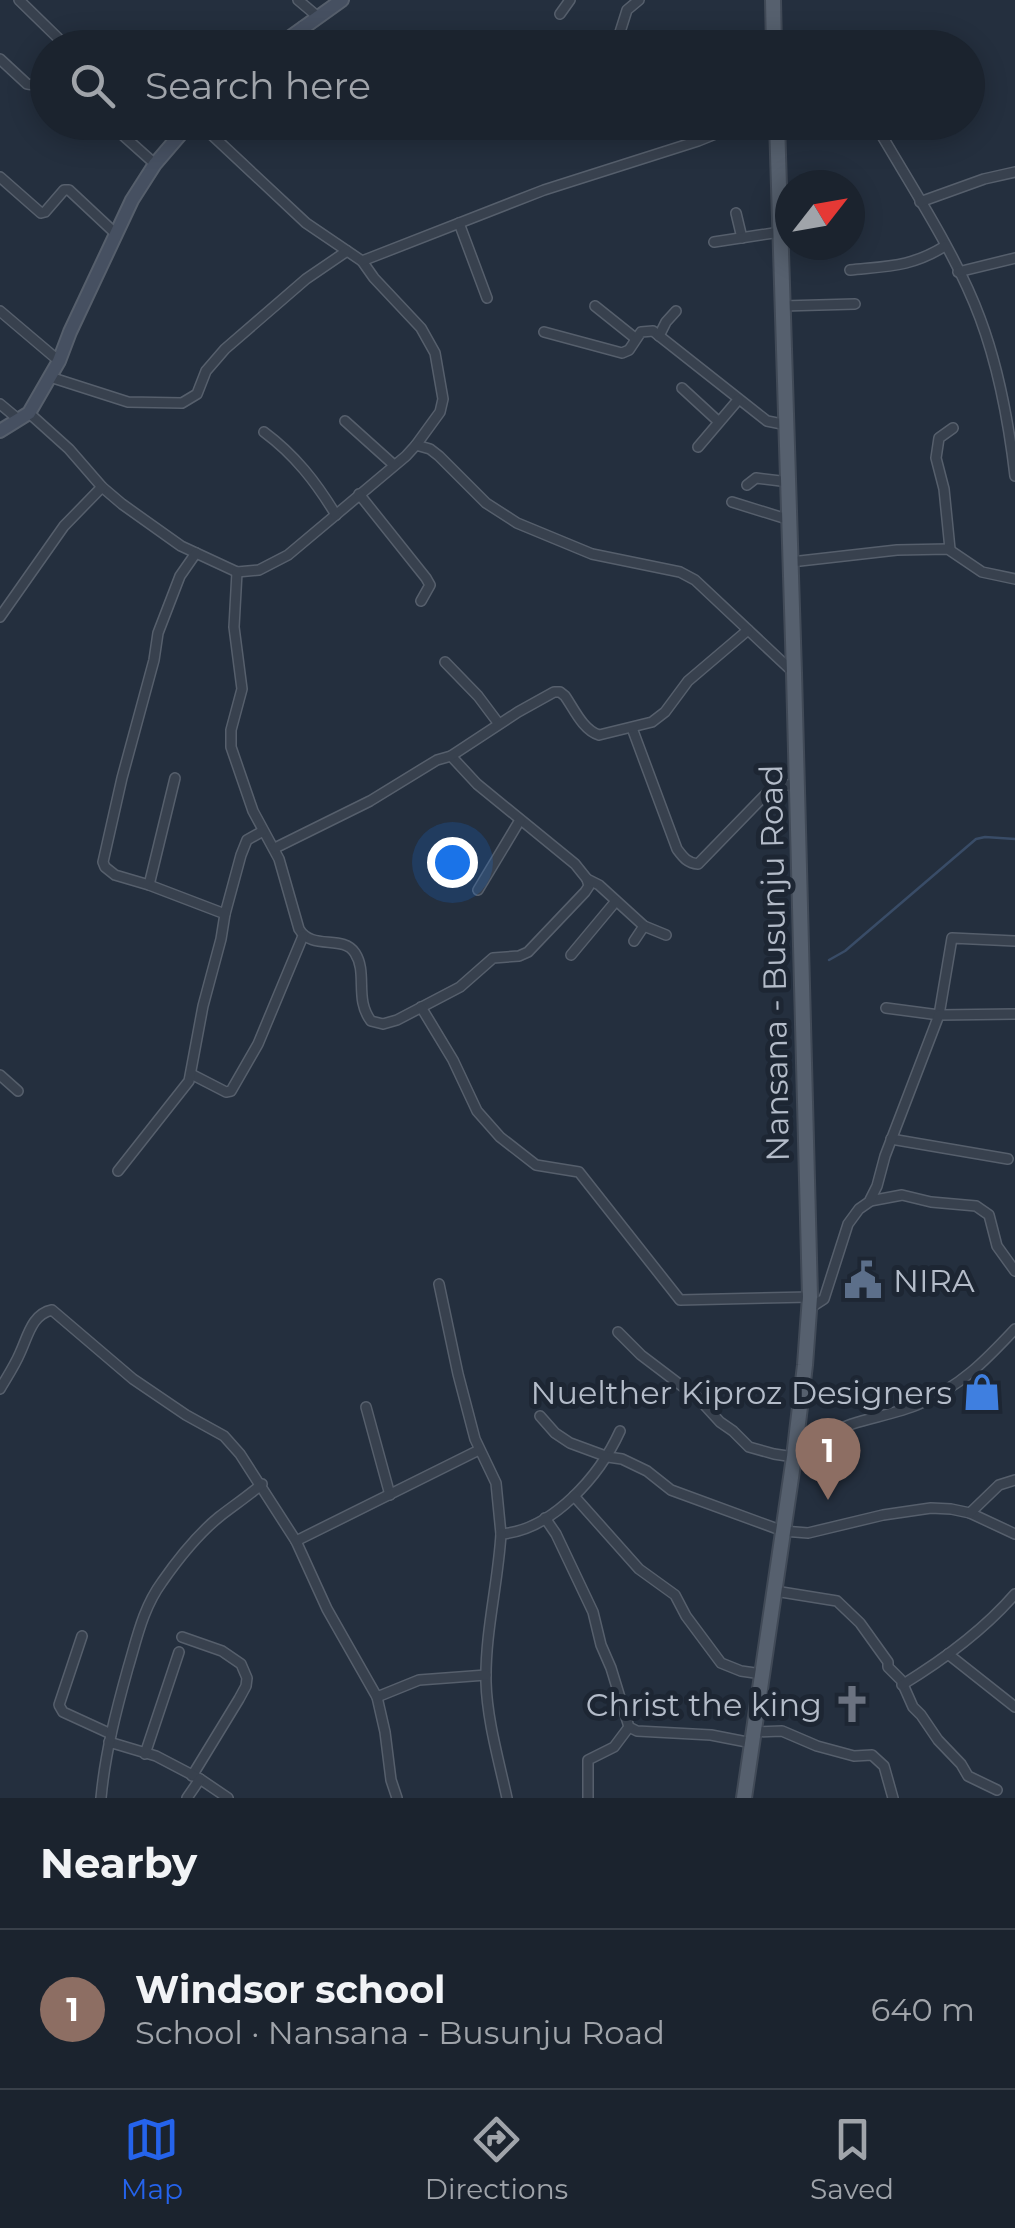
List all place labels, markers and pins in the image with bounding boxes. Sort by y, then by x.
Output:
public building icon: NIRA [842,1259,884,1301]
place label: NIRA [893,1261,975,1300]
shop icon: Nuelther Kiproz Designers [961,1371,1003,1413]
place label: Nuelther Kiproz Designers [530,1373,952,1412]
pin: 1 [796,1418,860,1500]
church icon: Christ the king [831,1683,873,1725]
place label: Christ the king [586,1685,822,1724]

